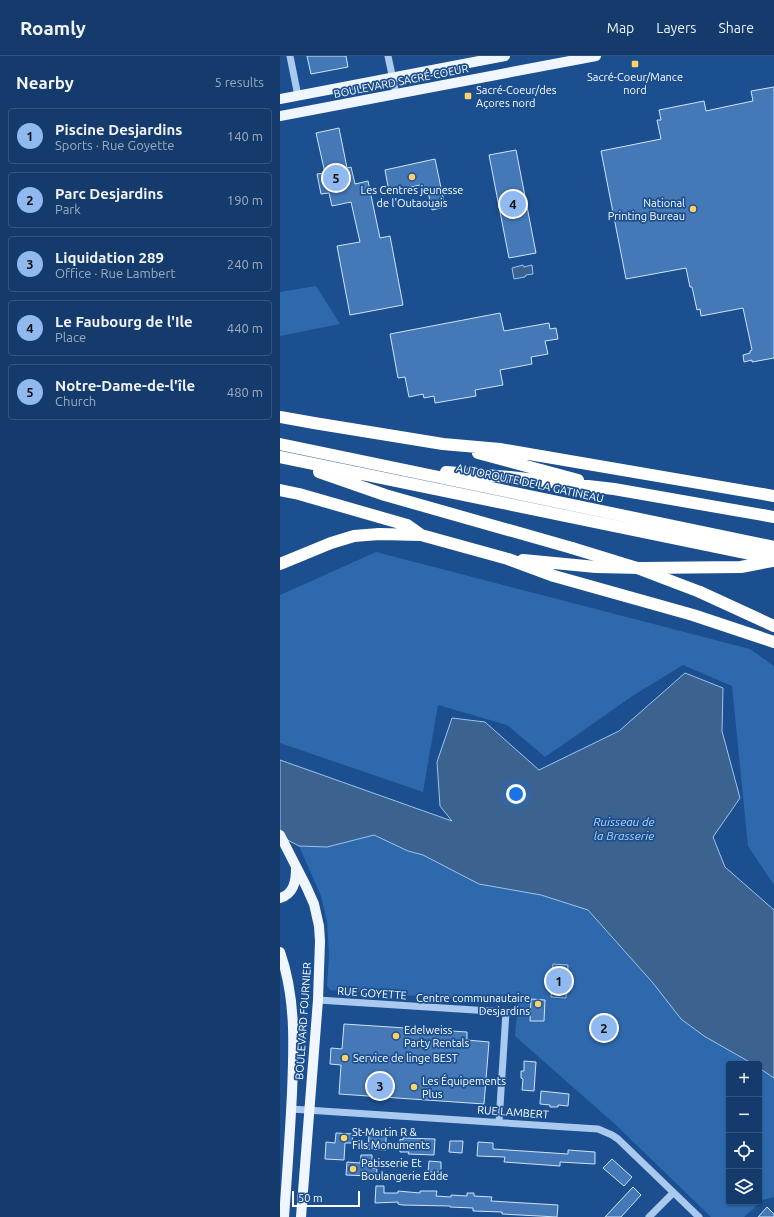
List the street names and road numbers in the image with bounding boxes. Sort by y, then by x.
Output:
street label: BOULEVARD SACRÉ-COEUR [332,61,469,100]
street label: AUTOROUTE DE LA GATINEAU [455,461,605,505]
street label: BOULEVARD FOURNIER [293,962,313,1080]
street label: RUE GOYETTE [337,985,407,1001]
street label: RUE LAMBERT [477,1104,549,1120]

